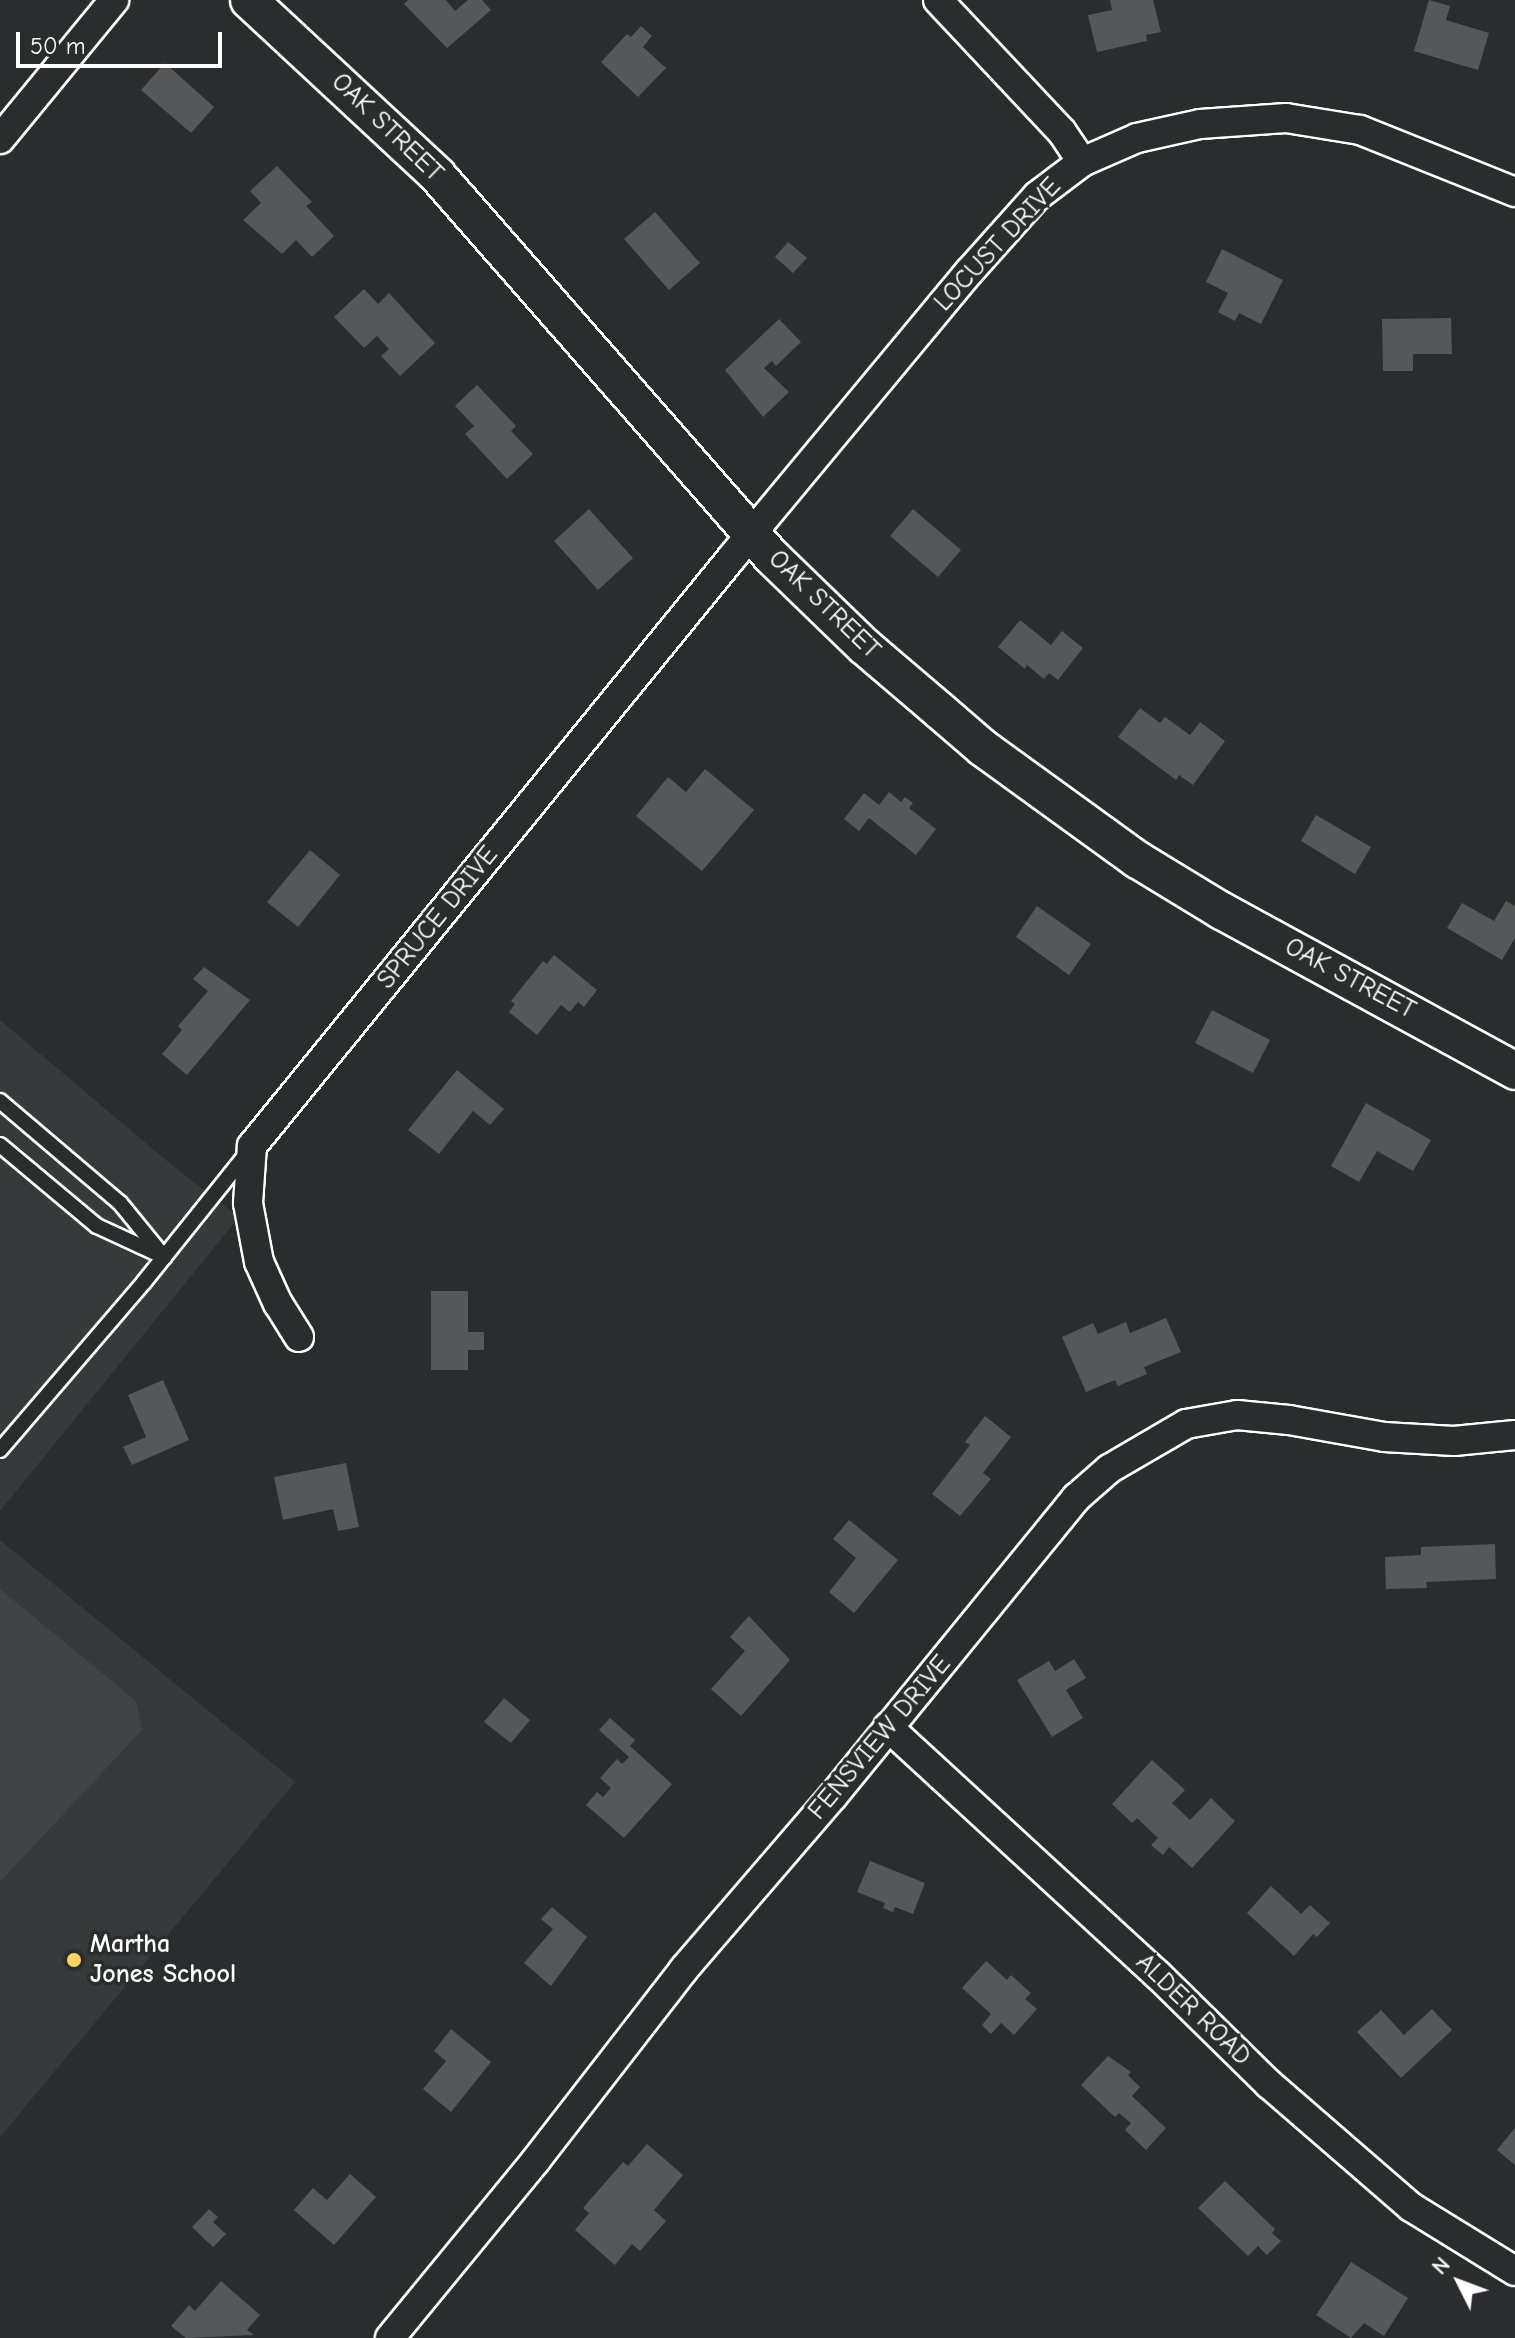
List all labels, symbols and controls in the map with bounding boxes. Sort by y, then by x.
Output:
scale bar [20,16,226,66]
text: 50 m [30,32,86,60]
street label: OAK STREET [325,67,449,189]
street label: LOCUST DRIVE [928,172,1068,318]
street label: OAK STREET [762,544,886,666]
street label: SPRUCE DRIVE [371,840,505,996]
street label: OAK STREET [1279,932,1421,1026]
street label: FENSVIEW DRIVE [802,1650,958,1826]
place label: Martha Jones School [90,1929,236,1990]
street label: ALDER ROAD [1129,1947,1257,2073]
marker: Martha Jones School [65,1951,83,1969]
north arrow [1419,2242,1499,2322]
text: N [1427,2252,1456,2280]

